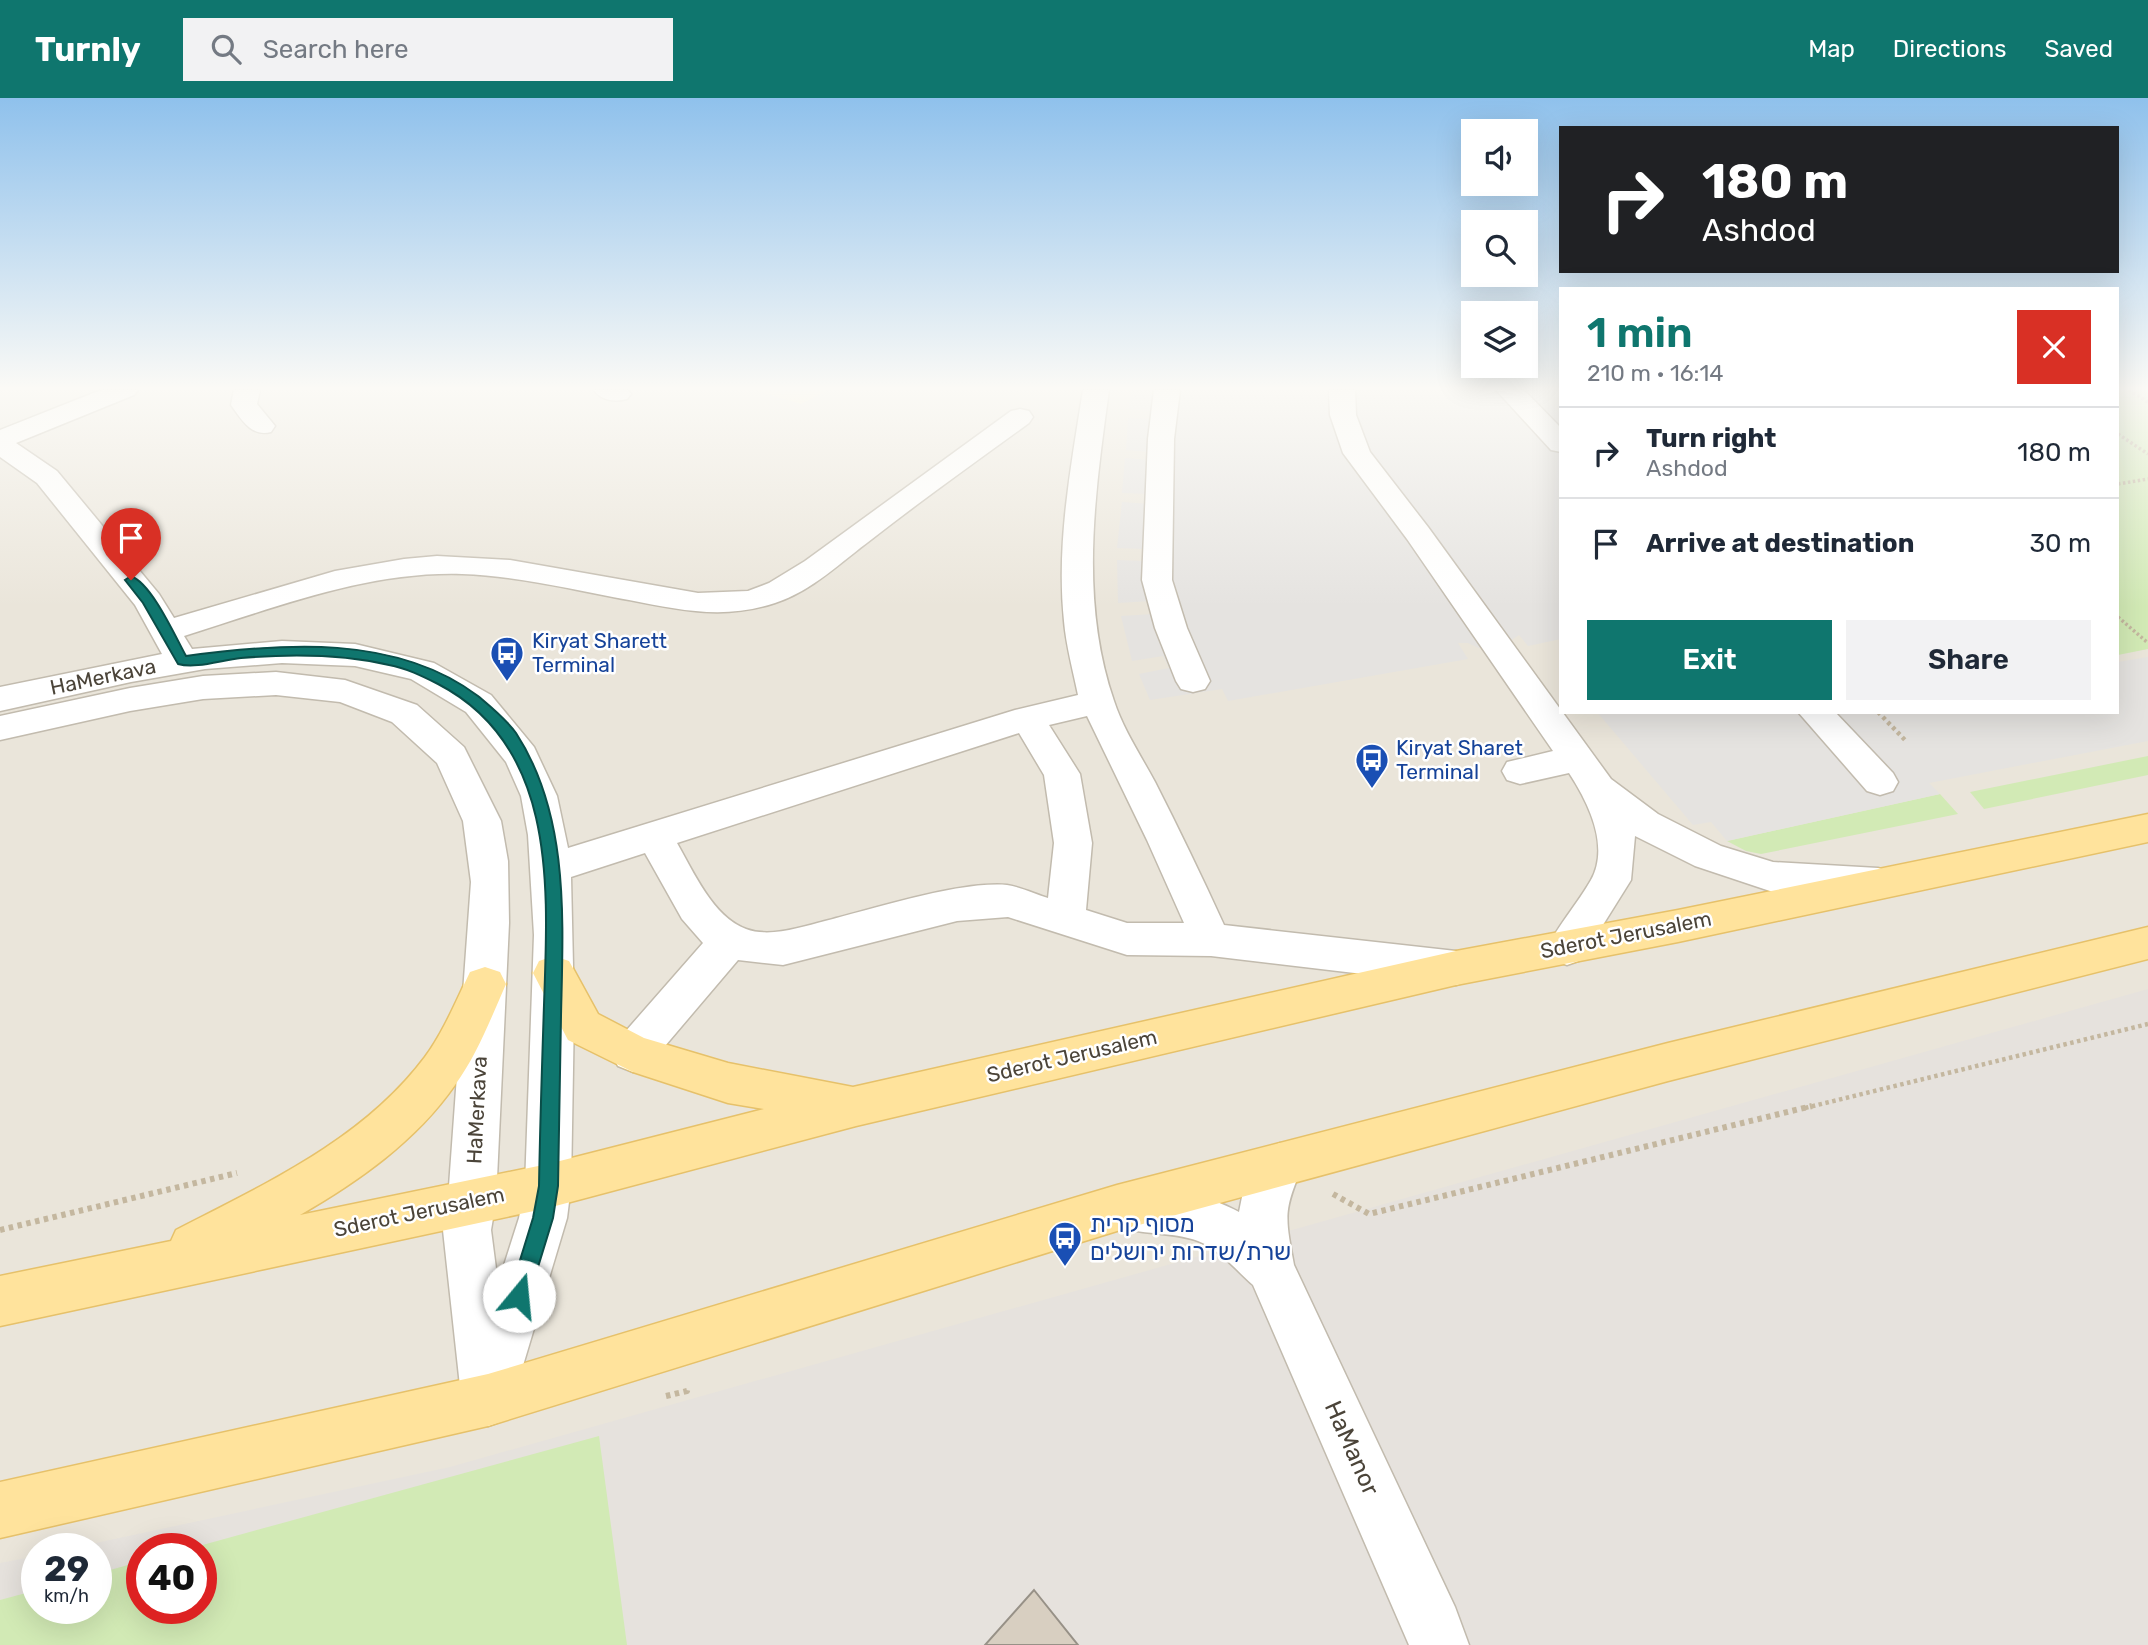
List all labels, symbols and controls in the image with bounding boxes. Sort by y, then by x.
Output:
search box [183,18,673,81]
text: Turnly [35,30,141,69]
icon: search [207,30,245,68]
text: Search here [263,34,409,65]
text: Map [1808,35,1855,63]
text: Directions [1893,35,2006,63]
text: Saved [2044,35,2113,63]
map controls [1461,119,1538,378]
button: sound [1461,119,1538,196]
text: 180 m [1702,152,1848,210]
icon: right [1587,154,1678,245]
button: search [1461,210,1538,287]
text: Ashdod [1702,211,1816,249]
button: layers [1461,301,1538,378]
text: 1 min [1587,308,1693,358]
button: close [2017,310,2091,384]
text: 210 m · 16:14 [1587,359,1724,387]
text: Turn right [1646,423,1776,454]
icon: right [1587,434,1625,472]
text: 180 m [2017,437,2091,468]
text: Ashdod [1646,454,1728,482]
pin [101,508,161,580]
icon: arrive [112,519,150,557]
icon: arrive [1587,525,1625,563]
text: Arrive at destination [1646,528,1914,559]
text: 30 m [2029,528,2091,559]
button: Exit [1587,620,1832,700]
button: Share [1846,620,2091,700]
place label: Kiryat Sharett Terminal [532,628,667,677]
bus stop icon: Kiryat Sharett Terminal [488,634,526,683]
street label: HaMerkava [48,653,158,700]
place label: Kiryat Sharet Terminal [1396,735,1523,784]
bus stop icon: Kiryat Sharet Terminal [1353,741,1391,790]
street label: Sderot Jerusalem [1538,906,1714,963]
street label: Sderot Jerusalem [984,1024,1159,1087]
street label: HaMerkava [461,1055,492,1164]
street label: Sderot Jerusalem [331,1181,507,1242]
place label: מסוף קרית שרת/שדרות ירושלים [1090,1210,1291,1266]
bus stop icon: מסוף קרית שרת/שדרות ירושלים [1046,1219,1084,1268]
position arrow [482,1259,556,1333]
street label: HaManor [1319,1397,1385,1499]
speed limit sign: 40 [126,1533,217,1624]
text: 29 [44,1548,89,1590]
text: km/h [44,1585,89,1607]

